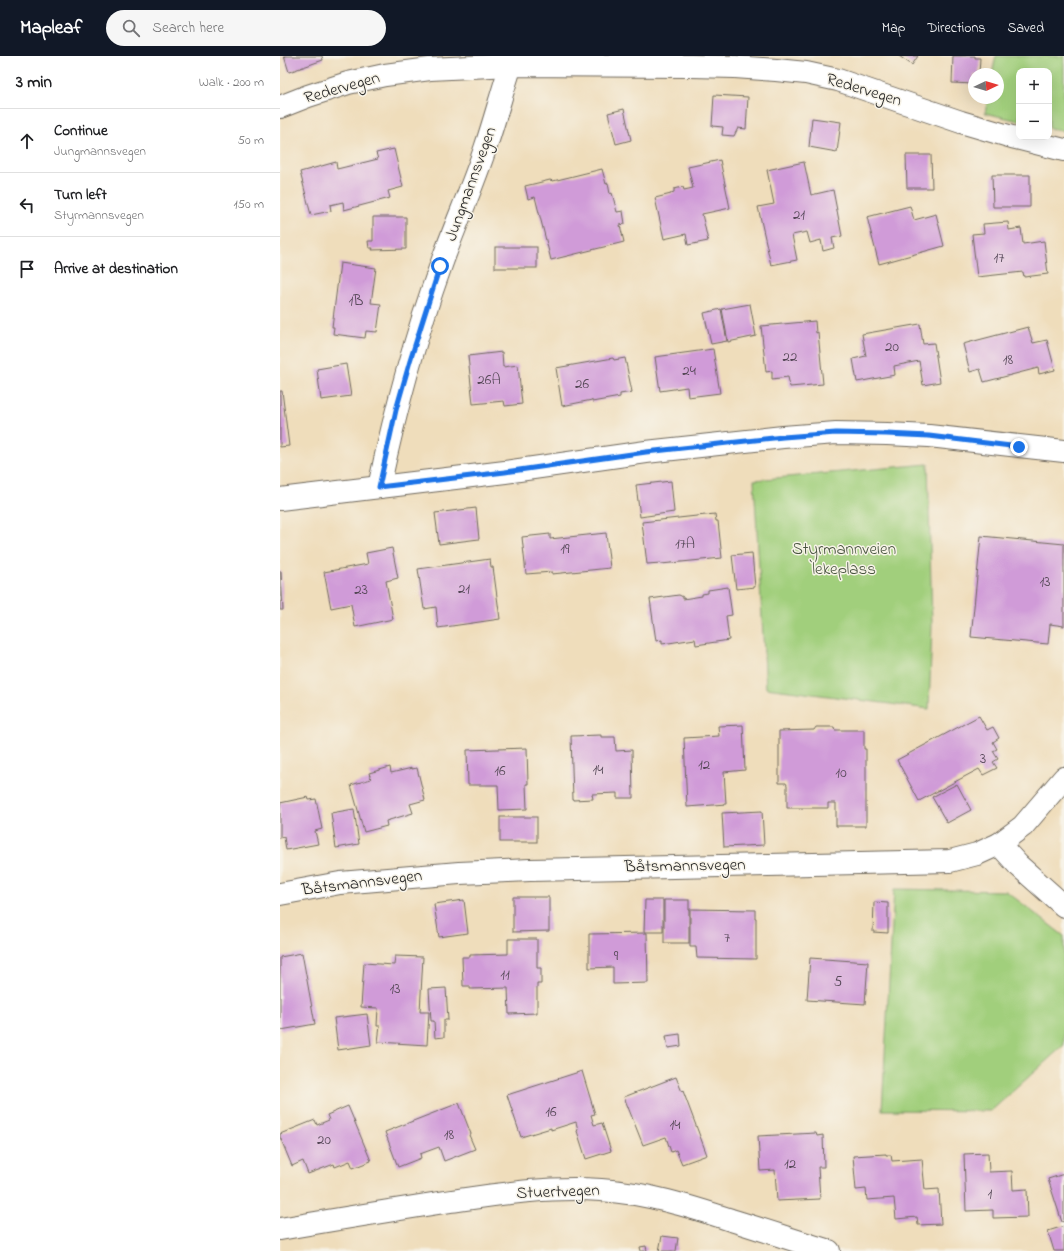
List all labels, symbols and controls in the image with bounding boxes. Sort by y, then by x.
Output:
search box [106,10,386,46]
text: Mapleaf [20,15,82,42]
icon: search [120,17,142,39]
text: Search here [152,17,224,39]
text: Map [882,18,905,39]
text: Directions [927,18,985,39]
text: Saved [1007,18,1044,39]
street label: Redervegen [301,65,383,113]
street label: Redervegen [823,67,905,115]
north arrow [968,68,1004,104]
map controls [1016,68,1052,140]
button: + [1016,68,1052,104]
text: 3 min [16,70,52,95]
text: Walk · 200 m [199,73,264,92]
button: − [1016,104,1052,140]
text: Continue [54,120,108,142]
street label: Jungmannsvegen [439,123,505,245]
icon: ahead [16,130,38,152]
text: 50 m [238,131,264,150]
text: Jungmannsvegen [54,142,146,161]
text: Turn left [54,184,107,206]
icon: left [16,194,38,216]
text: 150 m [233,195,264,214]
house number: 21 [793,204,805,226]
text: Styrmannsvegen [54,206,144,225]
house number: 17 [994,247,1004,269]
route start [431,257,449,275]
icon: arrive [16,258,38,280]
text: Arrive at destination [54,258,178,280]
house number: 1B [349,290,363,312]
house number: 20 [885,336,899,358]
house number: 22 [783,346,798,368]
house number: 18 [1003,349,1014,371]
house number: 24 [682,360,696,382]
house number: 26A [477,369,501,391]
house number: 26 [575,373,589,395]
route end [1010,438,1028,456]
house number: 17A [675,533,695,555]
park label: Styrmannveien lekeplass [792,537,896,582]
house number: 19 [560,538,570,560]
house number: 13 [1040,571,1050,593]
house number: 21 [458,578,470,600]
house number: 23 [354,579,368,601]
house number: 3 [980,748,986,770]
house number: 12 [698,754,711,776]
house number: 14 [593,759,603,781]
house number: 16 [494,760,506,782]
house number: 10 [835,762,847,784]
street label: Båtsmannsvegen [623,852,746,882]
street label: Båtsmannsvegen [299,863,424,905]
house number: 7 [724,927,730,949]
house number: 9 [614,945,619,967]
house number: 11 [500,964,510,986]
house number: 5 [834,971,843,993]
house number: 13 [390,978,400,1000]
house number: 16 [545,1101,557,1123]
house number: 14 [670,1114,680,1136]
house number: 18 [444,1124,455,1146]
house number: 20 [317,1129,331,1151]
house number: 12 [784,1153,797,1175]
street label: Stuertvegen [516,1178,600,1208]
house number: 1 [988,1183,993,1205]

